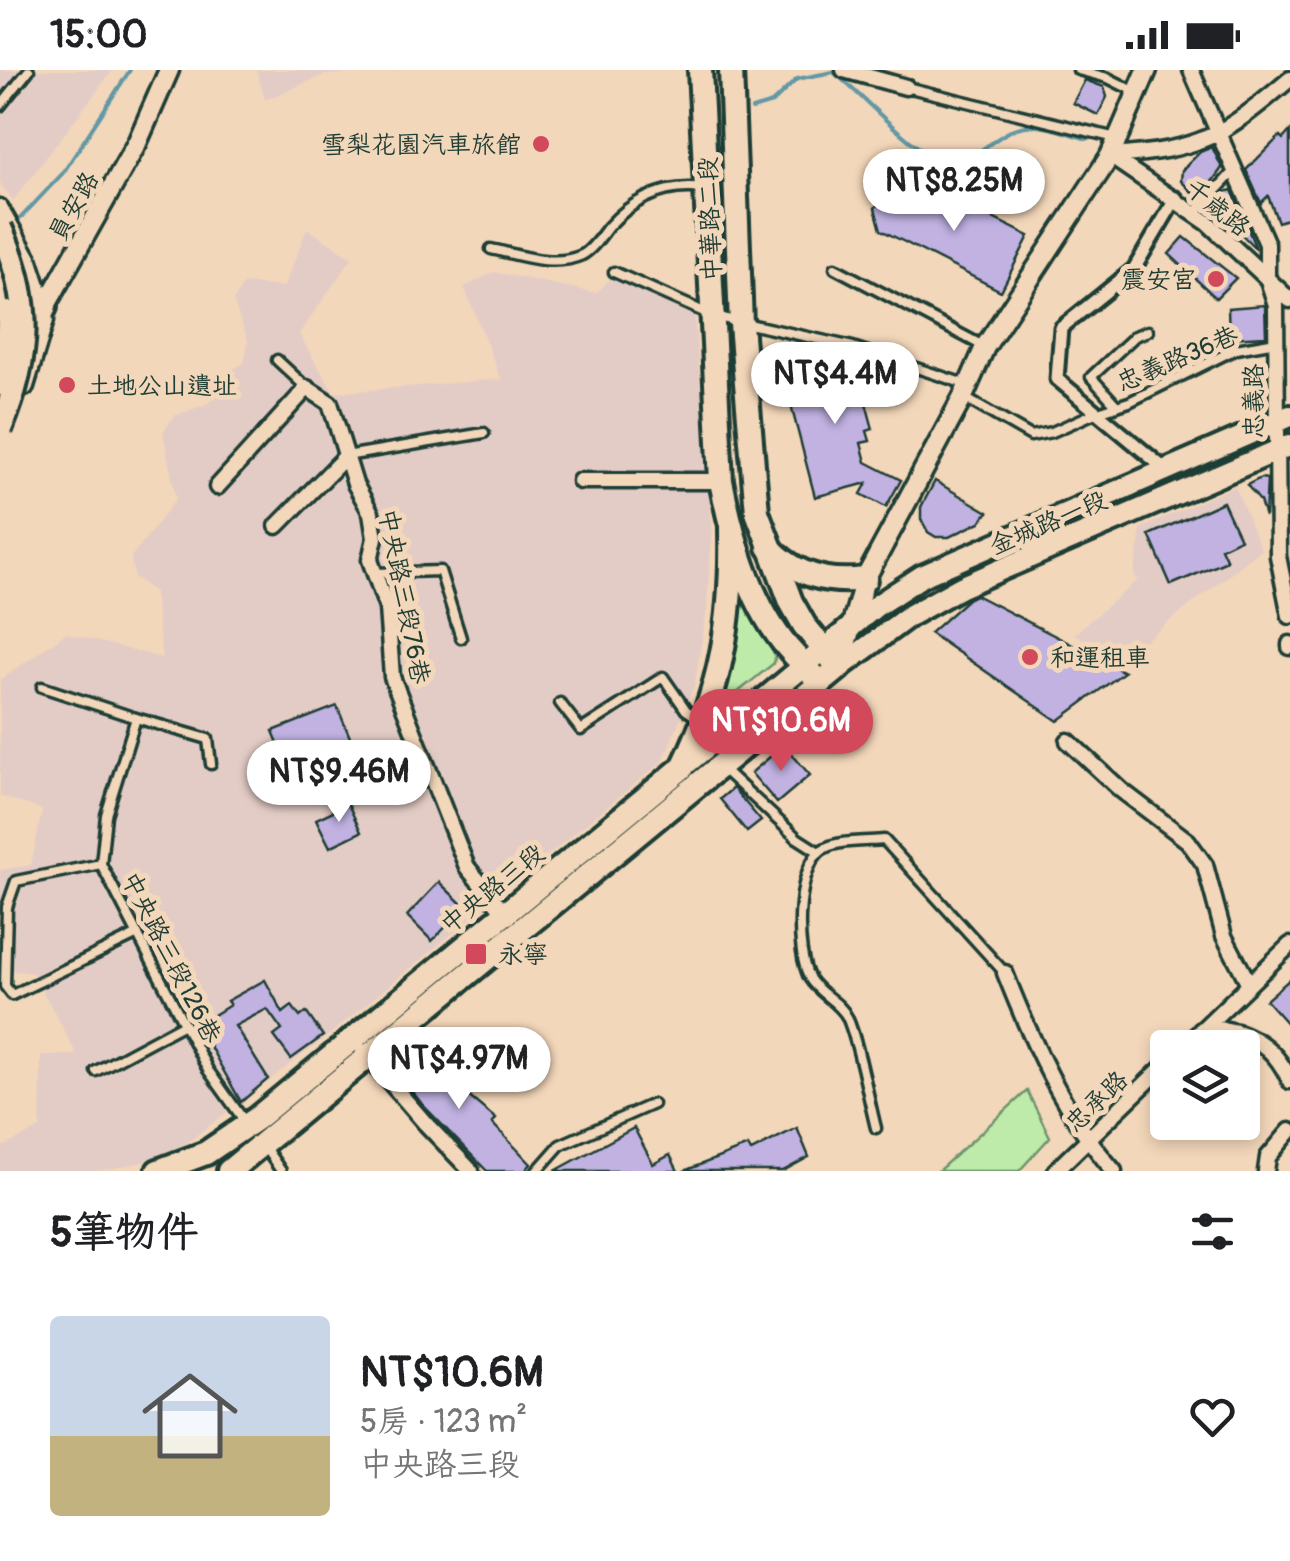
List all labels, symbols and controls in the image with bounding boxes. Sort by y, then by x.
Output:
text: 15:00 [50,11,148,59]
place label: 雪梨花園汽車旅館 [321,130,521,161]
marker: 雪梨花園汽車旅館 [530,133,552,155]
pin: NT$8.25M [851,149,1057,234]
street label: 中華路二段 [693,156,728,282]
text: NT$8.25M [885,161,1023,201]
street label: 員安路 [43,166,106,247]
street label: 千歲路 [1178,173,1256,244]
place label: 震安宮 [1121,265,1196,296]
marker: 震安宮 [1205,268,1227,290]
street label: 忠義路36巷 [1112,320,1243,399]
pin: NT$4.4M [743,342,927,427]
text: NT$4.4M [773,354,897,394]
street label: 忠義路 [1239,363,1270,439]
place label: 土地公山遺址 [87,371,237,402]
marker: 土地公山遺址 [56,374,78,396]
street label: 金城路一段 [985,485,1112,562]
street label: 中央路三段76巷 [371,506,436,687]
place label: 和運租車 [1050,643,1150,674]
marker: 和運租車 [1019,646,1041,668]
pin: NT$10.6M [678,689,884,774]
text: NT$10.6M [711,701,851,741]
pin: NT$9.46M [236,740,442,825]
text: NT$9.46M [269,752,409,792]
street label: 中央路三段 [435,838,551,941]
street label: 中央路三段126巷 [114,867,227,1049]
place label: 永寧 [498,940,548,971]
marker: 永寧 [463,941,489,967]
pin: NT$4.97M [356,1027,562,1112]
map controls [1150,1030,1260,1140]
button: layers [1150,1030,1260,1140]
text: NT$4.97M [390,1039,528,1079]
street label: 忠承路 [1059,1065,1135,1139]
icon: filters [1185,1204,1240,1259]
text: 5筆物件 [50,1207,199,1259]
text: NT$10.6M [360,1347,543,1399]
icon: home [130,1356,250,1476]
icon: heart [1185,1389,1240,1444]
text: 5房 · 123 m² [360,1402,527,1442]
text: 中央路三段 [360,1445,520,1485]

